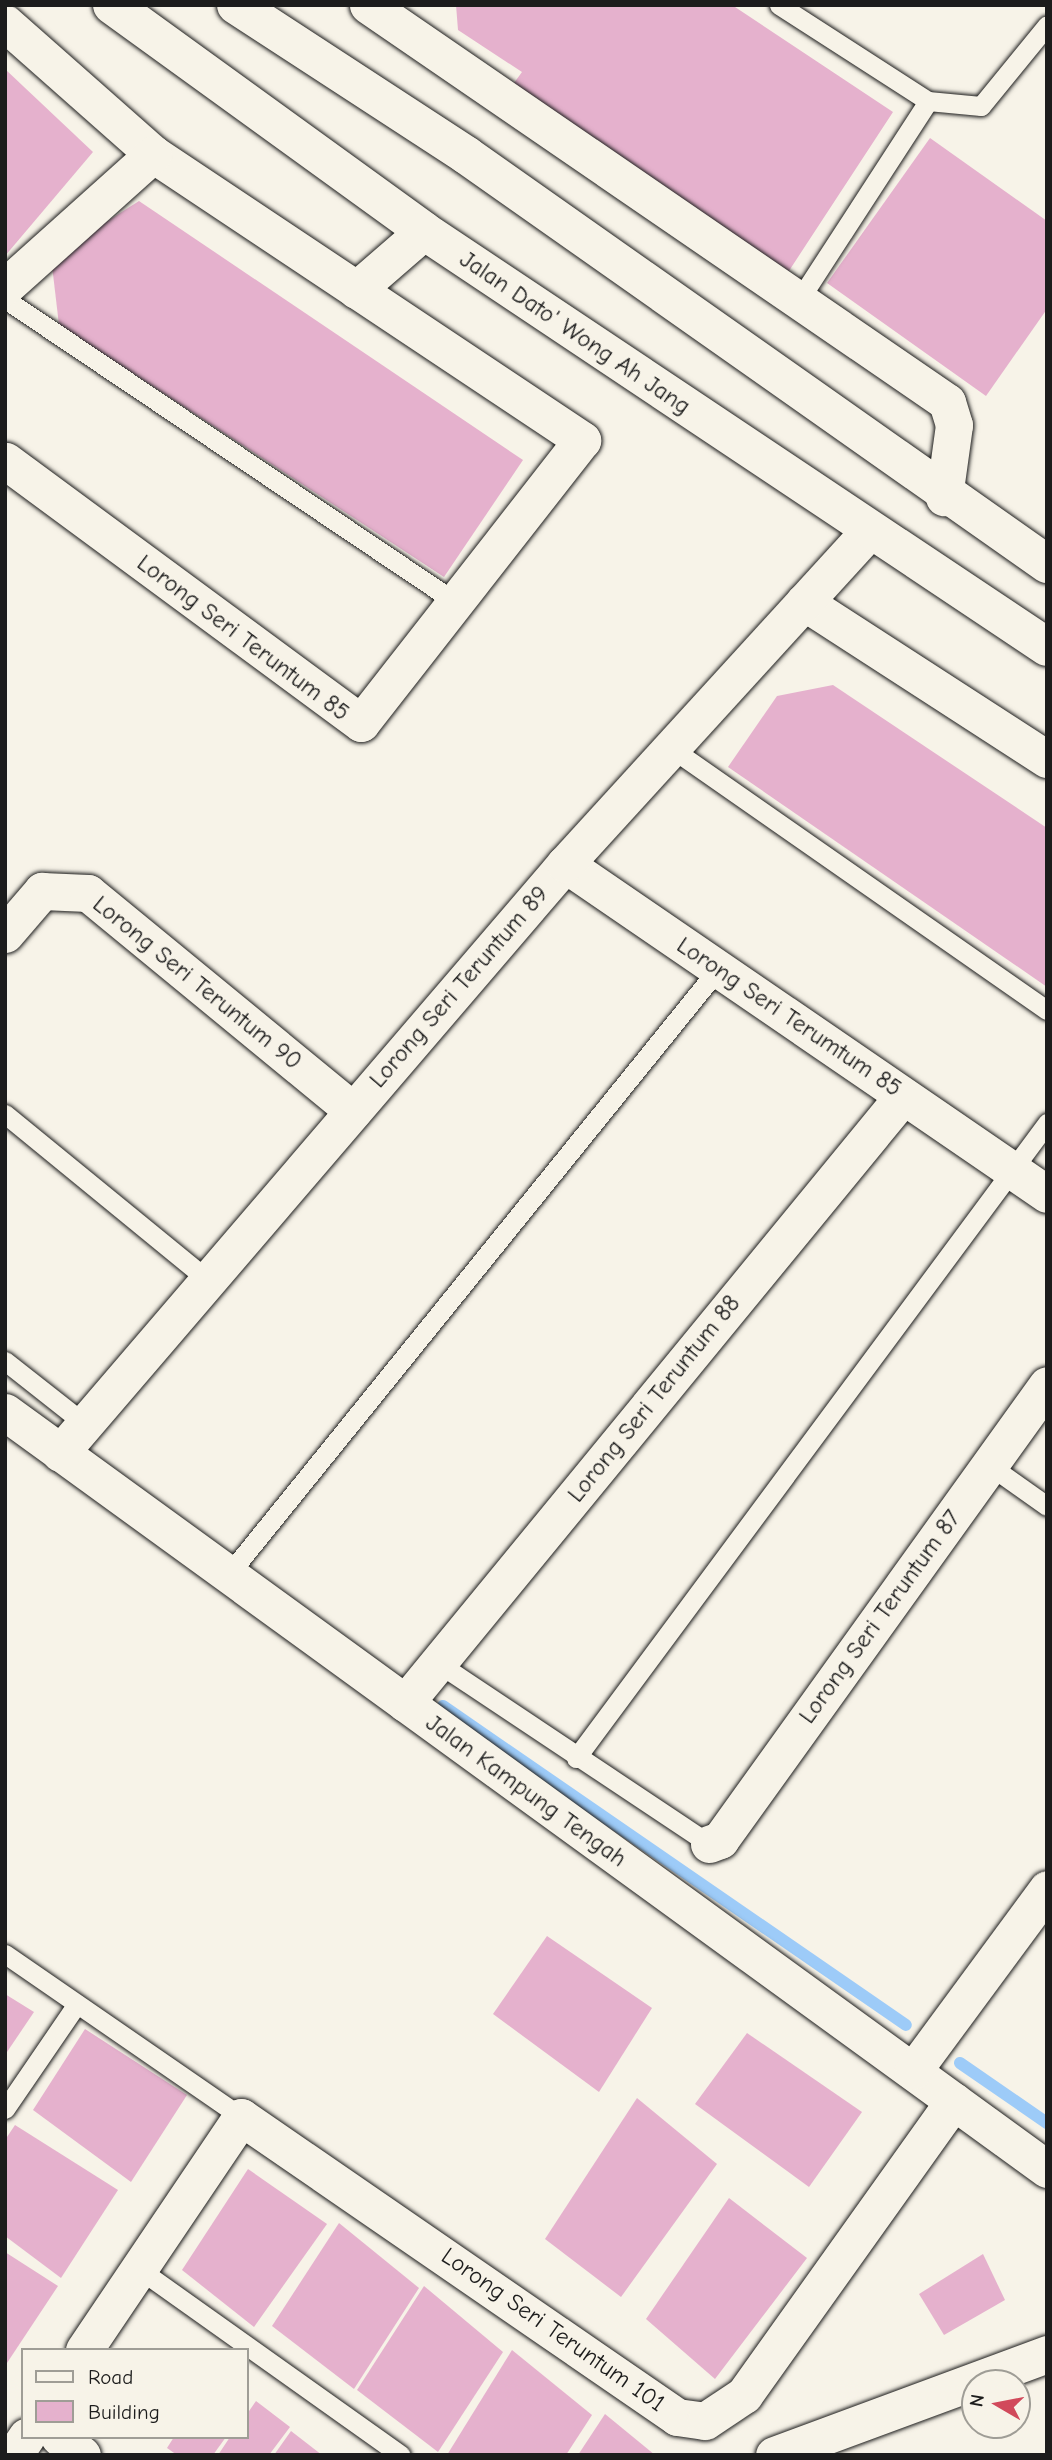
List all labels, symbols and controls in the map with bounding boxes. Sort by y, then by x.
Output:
street label: Jalan Dato' Wong Ah Jang [454,245,696,421]
street label: Lorong Seri Teruntum 85 [131,549,355,727]
street label: Lorong Seri Teruntum 89 [363,880,555,1094]
street label: Lorong Seri Teruntum 90 [87,890,307,1076]
street label: Lorong Seri Terumtum 85 [671,931,907,1103]
street label: Lorong Seri Teruntum 88 [562,1290,746,1508]
street label: Lorong Seri Teruntum 87 [793,1505,967,1729]
street label: Jalan Kampung Tengah [420,1709,632,1873]
street label: Lorong Seri Teruntum 101 [436,2242,670,2418]
legend [21,2348,248,2439]
text: Road [88,2365,133,2389]
north arrow [961,2369,1031,2439]
text: N [965,2393,989,2409]
text: Building [88,2400,160,2424]

